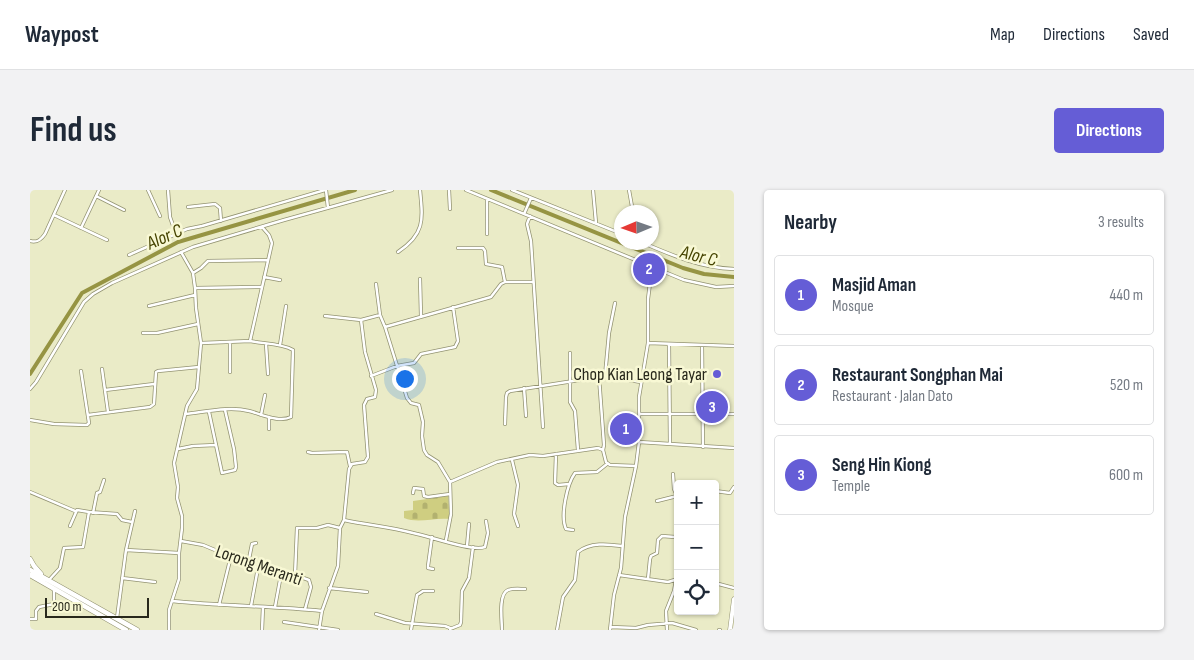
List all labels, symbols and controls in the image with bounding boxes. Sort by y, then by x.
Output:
text: Waypost [25,20,99,49]
text: Map [990,24,1015,45]
text: Directions [1043,24,1105,45]
text: Saved [1133,24,1169,45]
button: Directions [1054,108,1164,153]
text: Find us [30,109,117,152]
north arrow [614,205,659,250]
text: Nearby [784,210,837,235]
text: 3 results [1098,213,1144,232]
water label: Alor C [142,219,187,256]
water label: Alor C [677,241,720,272]
pin: 2 [633,250,665,288]
text: Masjid Aman [832,274,916,297]
text: 1 [798,286,804,305]
text: 440 m [1110,286,1143,305]
text: Mosque [832,297,874,316]
place label: Chop Kian Leong Tayar [573,364,707,385]
text: Restaurant Songphan Mai [832,364,1003,387]
your location [392,366,418,392]
marker: Chop Kian Leong Tayar [711,368,723,380]
text: 2 [797,376,805,395]
text: 520 m [1110,376,1143,395]
text: Restaurant · Jalan Dato [832,387,953,406]
pin: 3 [696,388,728,426]
pin: 1 [610,410,642,448]
text: Seng Hin Kiong [832,454,931,477]
text: 3 [797,466,805,485]
text: 600 m [1109,466,1143,485]
text: Temple [832,477,870,496]
map controls [674,480,719,615]
button: + [674,480,719,525]
button: − [674,525,719,570]
street label: Lorong Meranti [213,541,305,590]
button: locate [674,570,719,615]
scale bar [45,595,149,618]
text: 200 m [52,598,81,615]

